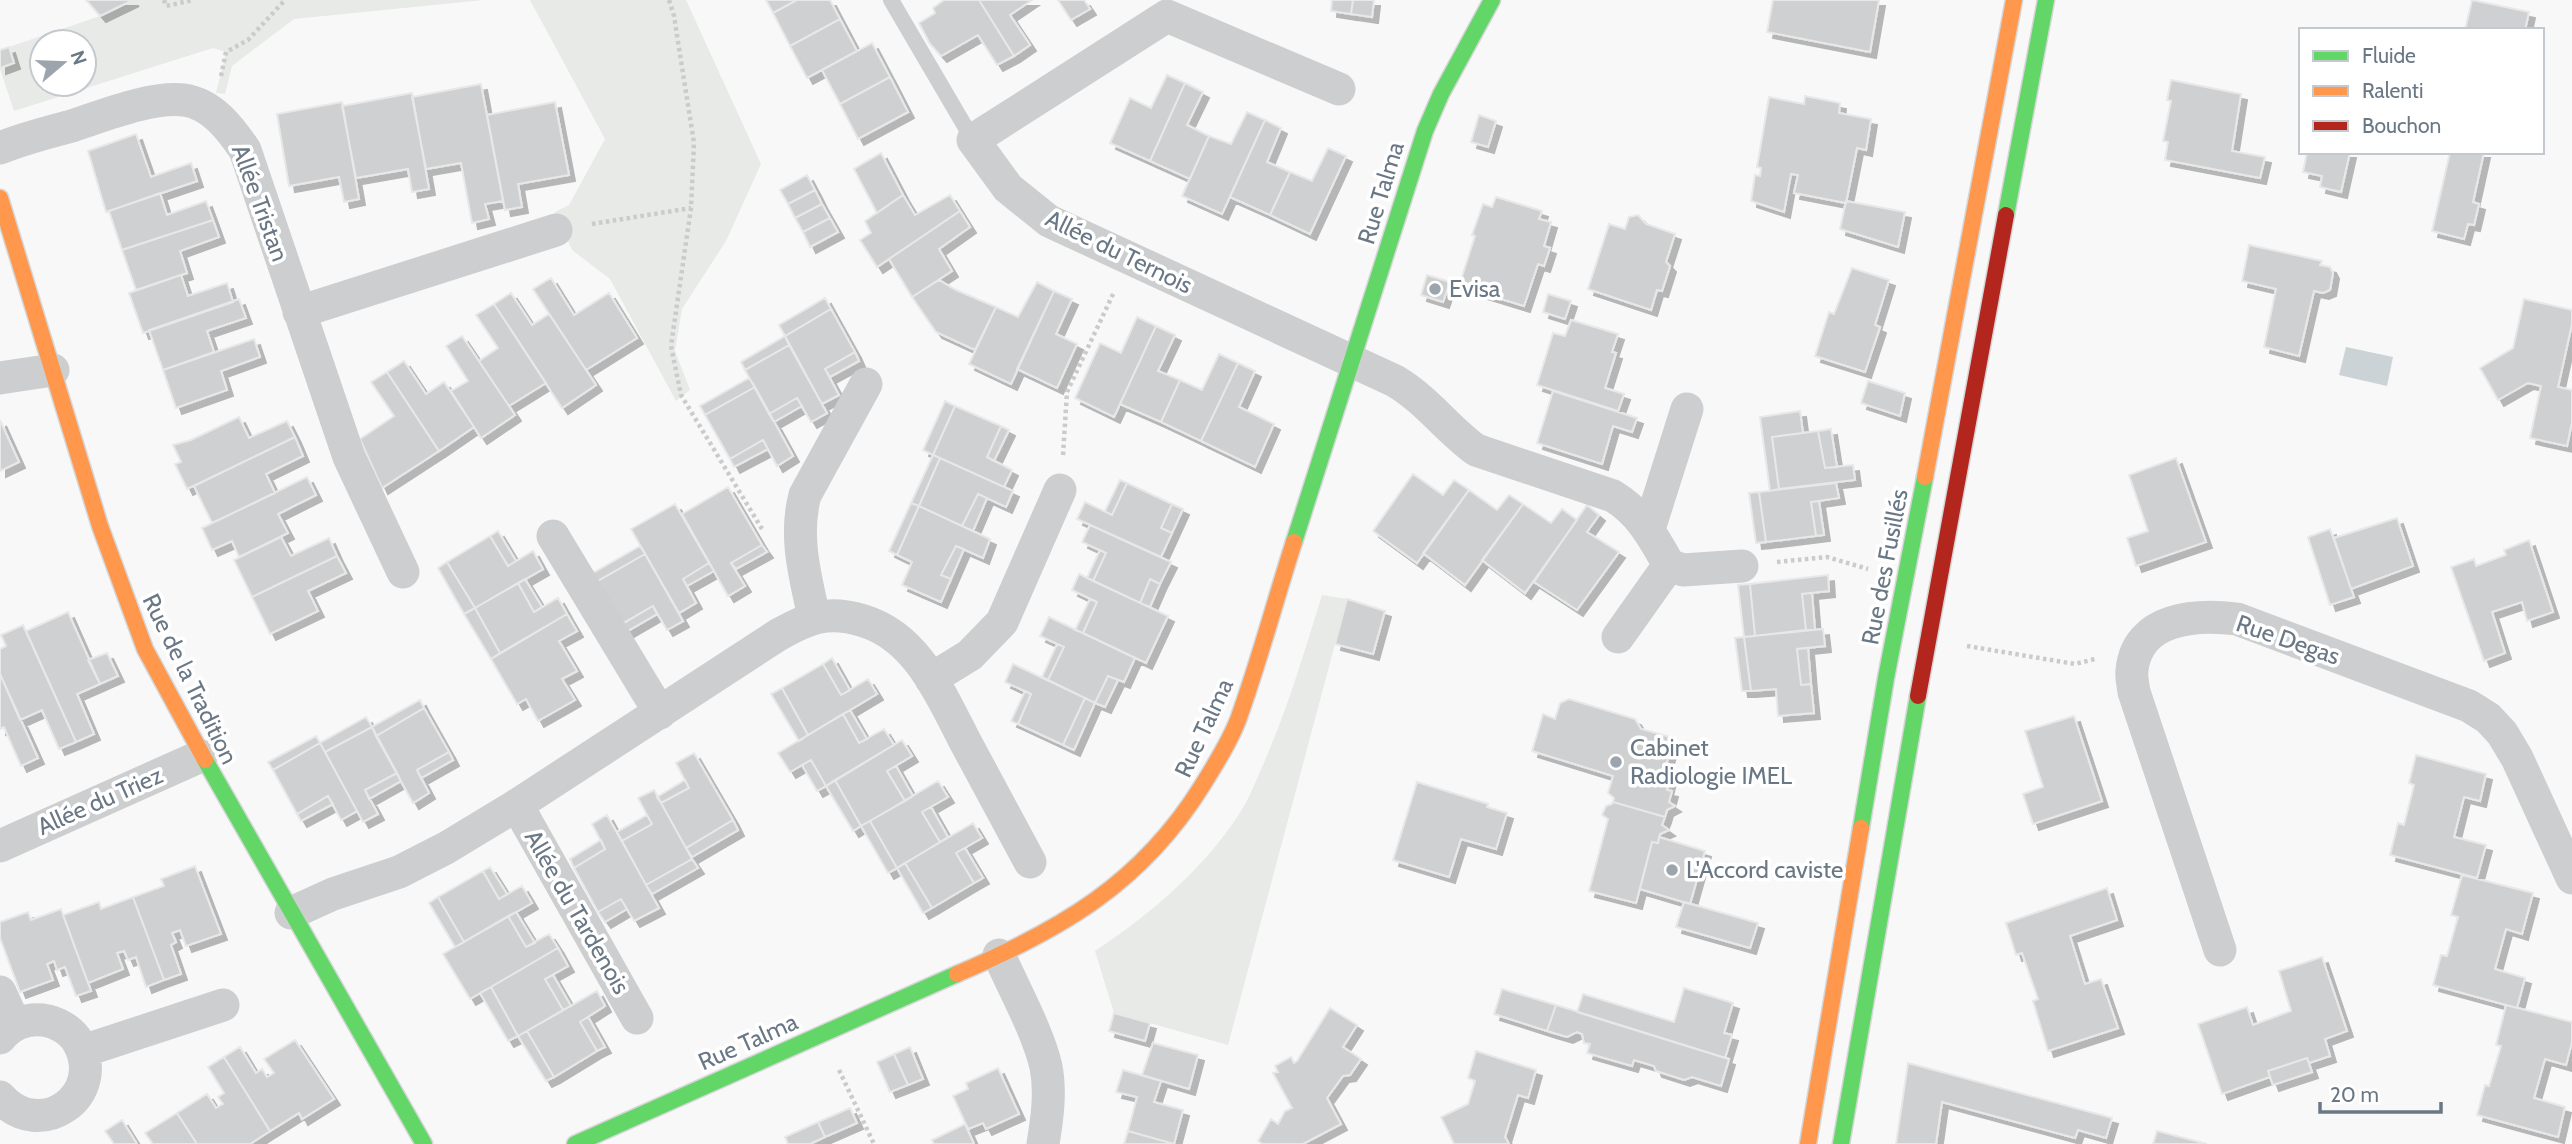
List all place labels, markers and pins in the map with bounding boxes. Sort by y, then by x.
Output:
place label: Evisa [1449,274,1501,303]
marker: Evisa [1427,281,1443,297]
place label: Cabinet Radiologie IMEL [1630,733,1792,790]
marker: Cabinet Radiologie IMEL [1608,754,1624,770]
place label: L'Accord caviste [1686,855,1843,884]
marker: L'Accord caviste [1664,862,1680,878]

